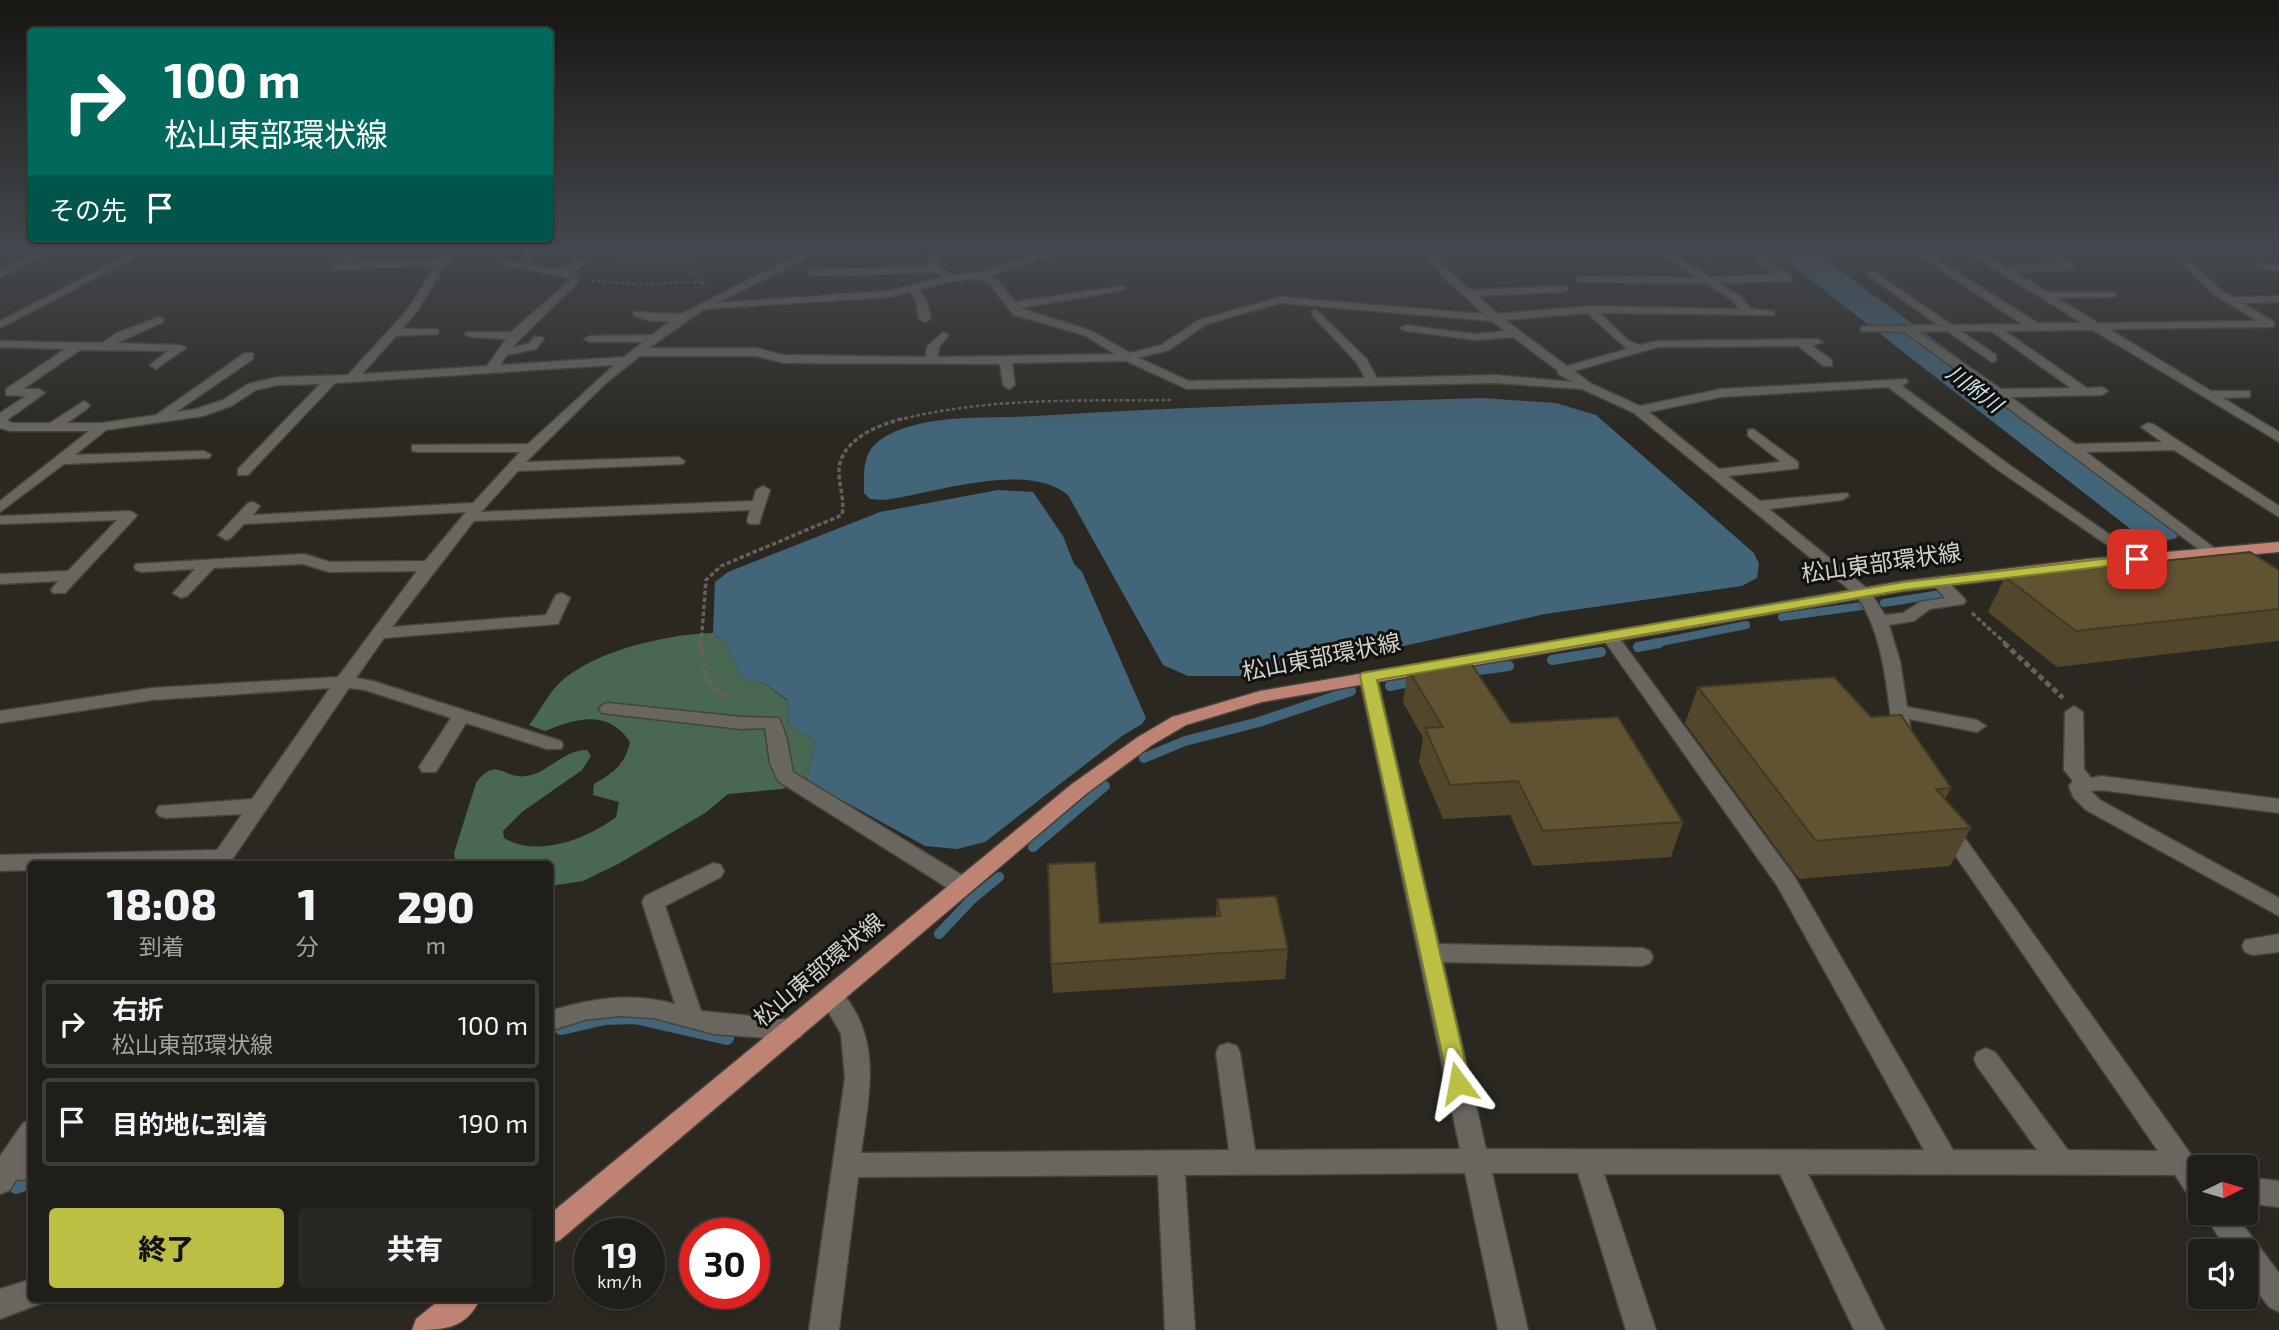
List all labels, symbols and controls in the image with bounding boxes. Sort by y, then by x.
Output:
text: 100 m [164,49,301,108]
icon: right [49,56,140,147]
text: 松山東部環状線 [164,114,388,152]
icon: arrive [141,189,179,227]
text: その先 [49,194,127,225]
water label: 川附川 [1942,359,2009,418]
pin [2107,529,2167,589]
street label: 松山東部環状線 [1799,537,1963,587]
icon: arrive [2118,540,2156,578]
street label: 松山東部環状線 [1239,627,1403,685]
text: 18:08 [107,878,217,928]
text: 1 [298,878,317,928]
text: 290 [397,881,474,931]
street label: 松山東部環状線 [747,907,889,1031]
text: m [426,931,446,959]
text: 到着 [139,932,185,960]
text: 分 [296,932,319,960]
text: 右折 [112,993,164,1024]
icon: right [53,1005,91,1043]
text: 100 m [458,1009,528,1040]
text: 松山東部環状線 [112,1030,273,1058]
position arrow [1421,1046,1495,1120]
icon: arrive [53,1103,91,1141]
text: 190 m [459,1107,528,1138]
text: 目的地に到着 [112,1108,268,1139]
north arrow [2188,1155,2258,1225]
map controls [2188,1155,2258,1309]
button: 終了 [49,1208,284,1288]
button: 共有 [298,1208,532,1288]
speed limit sign: 30 [679,1218,770,1309]
text: 19 [602,1233,637,1275]
button: sound [2188,1239,2258,1309]
text: km/h [597,1270,642,1292]

